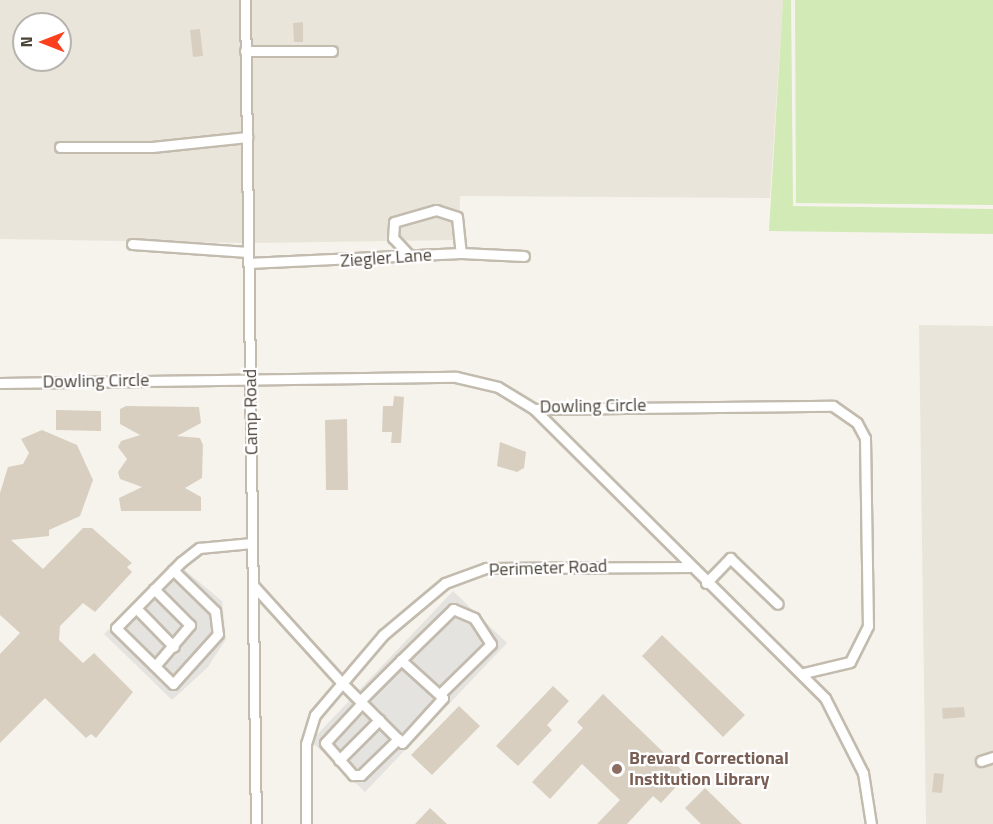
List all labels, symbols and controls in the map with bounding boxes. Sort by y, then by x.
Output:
north arrow [12,12,72,72]
text: N [14,36,38,48]
street label: Ziegler Lane [339,244,433,272]
street label: Dowling Circle [43,369,149,393]
street label: Camp Road [239,369,263,455]
street label: Dowling Circle [540,394,646,418]
street label: Perimeter Road [488,555,608,581]
place label: Brevard Correctional Institution Library [629,748,789,790]
marker: Brevard Correctional Institution Library [610,762,624,776]

